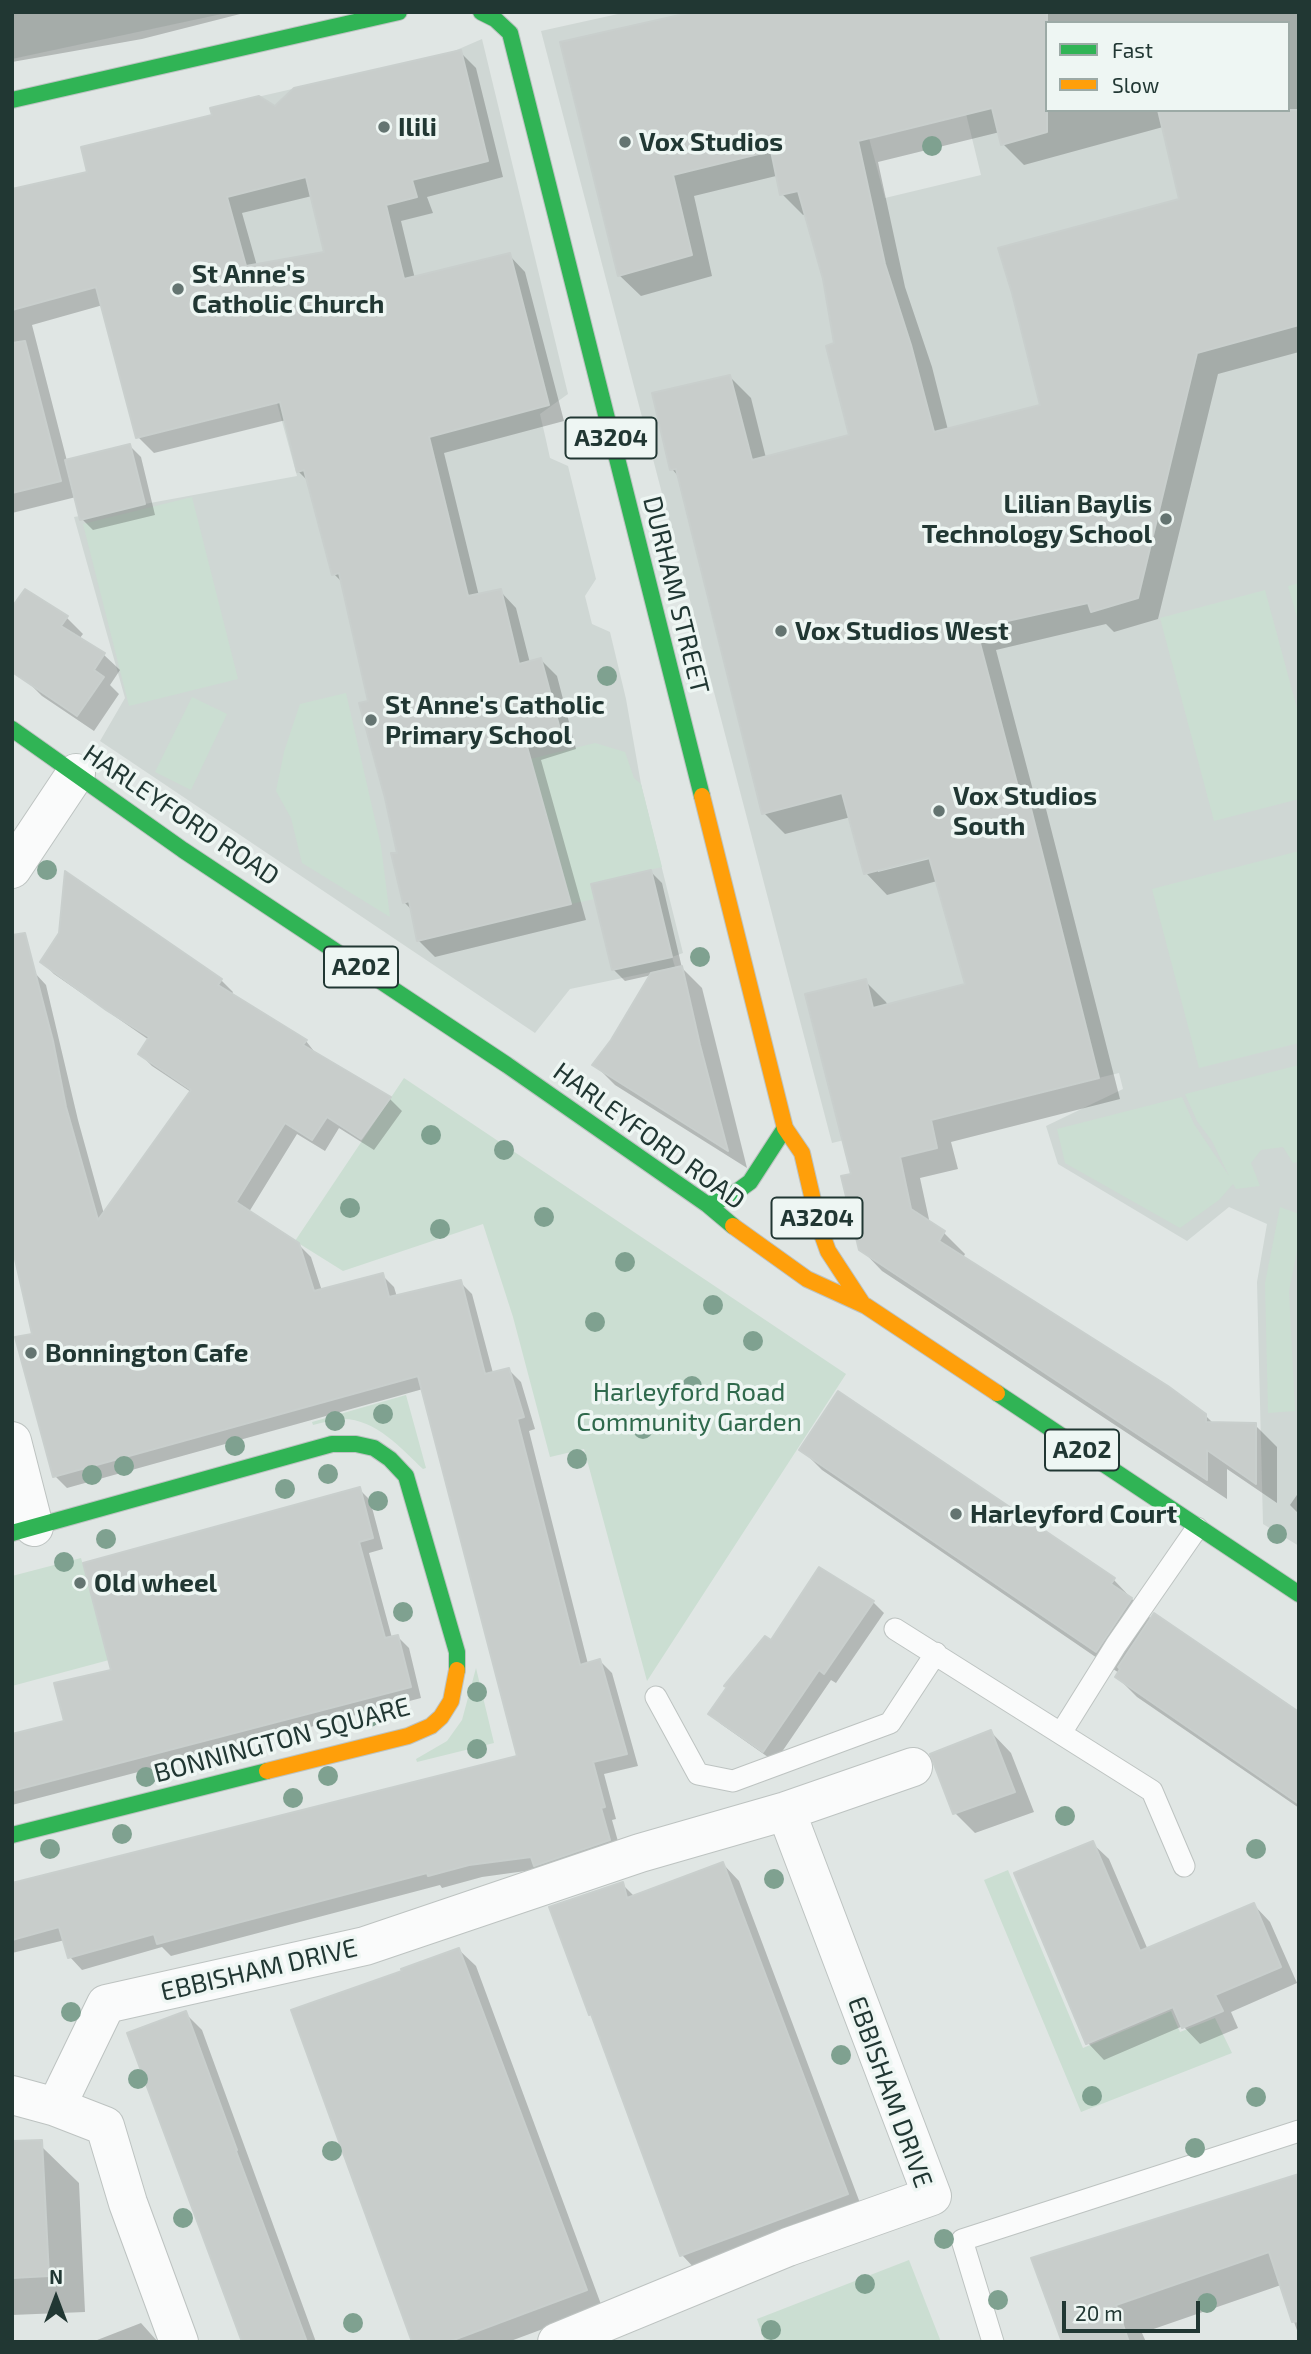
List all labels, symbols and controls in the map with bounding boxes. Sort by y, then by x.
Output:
legend [1045,21,1290,112]
text: Fast [1112,37,1153,62]
text: Slow [1112,72,1159,97]
place label: Ilili [398,111,437,143]
marker: Ilili [376,119,392,135]
place label: Vox Studios [639,126,783,158]
marker: Vox Studios [617,134,633,150]
place label: St Anne's Catholic Church [192,258,384,320]
marker: St Anne's Catholic Church [170,281,186,297]
road number: A3204 [566,418,656,458]
place label: Lilian Baylis Technology School [922,488,1152,550]
street label: DURHAM STREET [636,493,716,697]
marker: Lilian Baylis Technology School [1158,511,1174,527]
place label: Vox Studios West [795,615,1009,647]
marker: Vox Studios West [773,623,789,639]
place label: St Anne's Catholic Primary School [385,689,605,750]
marker: St Anne's Catholic Primary School [363,712,379,728]
street label: HARLEYFORD ROAD [77,738,285,892]
place label: Vox Studios South [953,780,1097,842]
marker: Vox Studios South [931,803,947,819]
road number: A202 [324,946,398,987]
street label: HARLEYFORD ROAD [547,1056,751,1216]
road number: A3204 [772,1198,862,1238]
place label: Bonnington Cafe [45,1337,249,1369]
marker: Bonnington Cafe [23,1345,39,1361]
park label: Harleyford Road Community Garden [576,1376,802,1438]
road number: A202 [1045,1430,1119,1470]
place label: Harleyford Court [970,1498,1177,1530]
marker: Harleyford Court [948,1506,964,1522]
place label: Old wheel [94,1567,217,1599]
marker: Old wheel [72,1575,88,1591]
street label: BONNINGTON SQUARE [151,1691,413,1789]
street label: EBBISHAM DRIVE [158,1932,360,2008]
street label: EBBISHAM DRIVE [841,1992,939,2192]
north arrow [21,2263,91,2333]
text: N [49,2265,63,2288]
scale bar [1066,2288,1204,2332]
text: 20 m [1075,2300,1123,2325]

